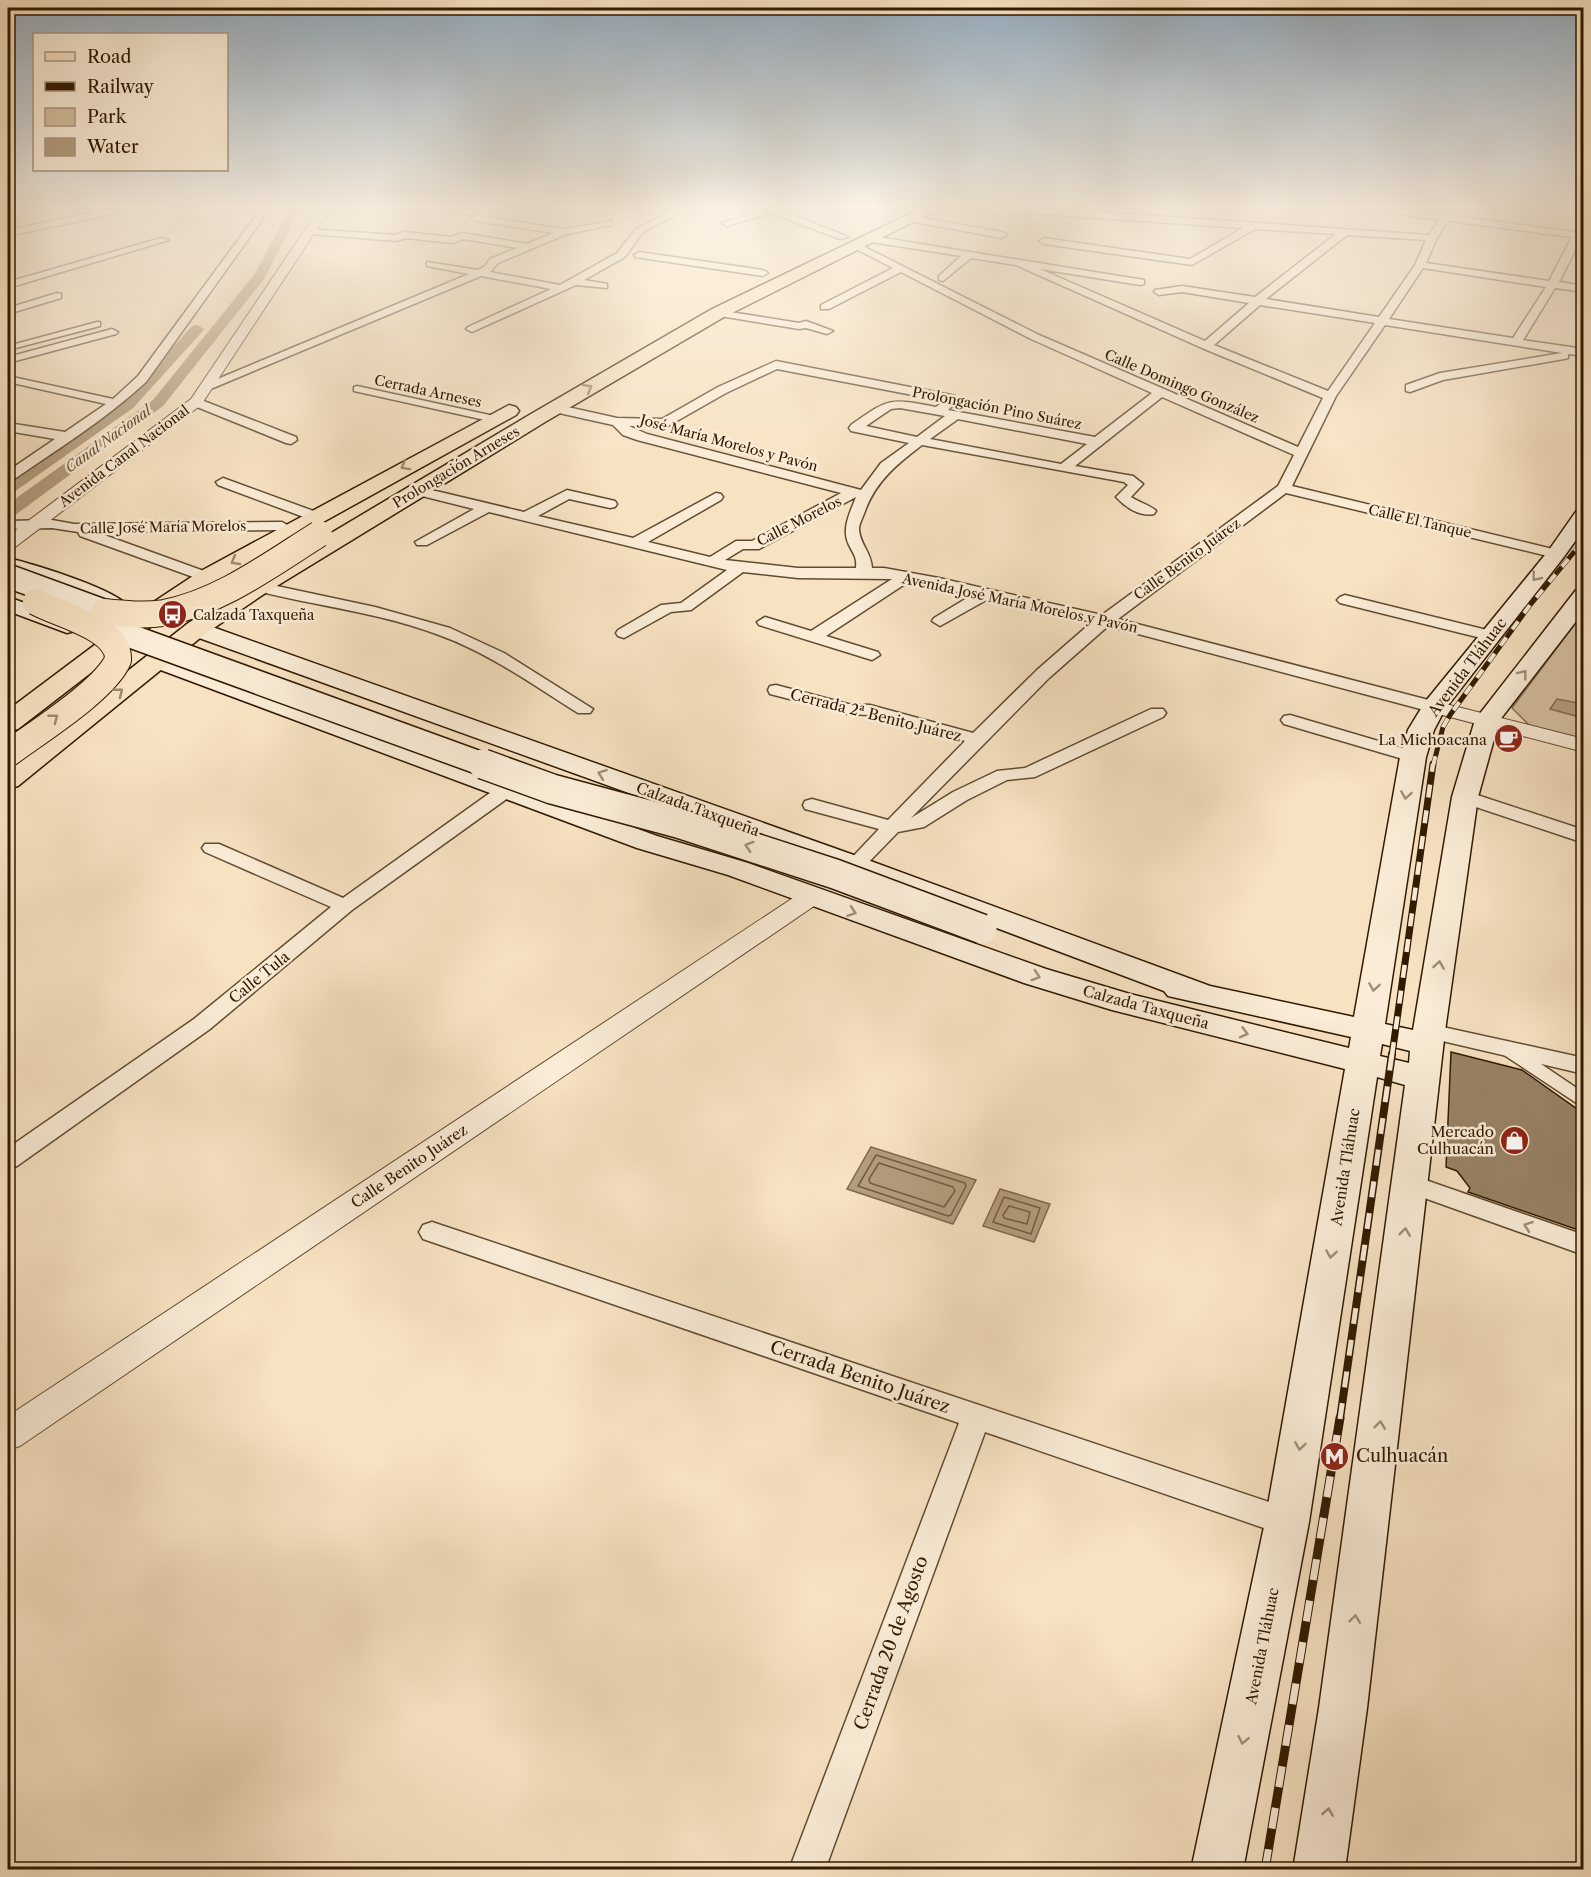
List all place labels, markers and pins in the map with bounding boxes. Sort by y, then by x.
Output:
bus stop icon: Calzada Taxqueña [156,599,188,631]
place label: Calzada Taxqueña [193,606,315,624]
cafe icon: La Michoacana [1492,723,1524,755]
place label: La Michoacana [1378,730,1487,749]
place label: Mercado Culhuacán [1417,1122,1495,1158]
shop icon: Mercado Culhuacán [1499,1124,1531,1156]
metro station icon: Culhuacán [1319,1440,1351,1472]
place label: Culhuacán [1356,1445,1448,1467]

